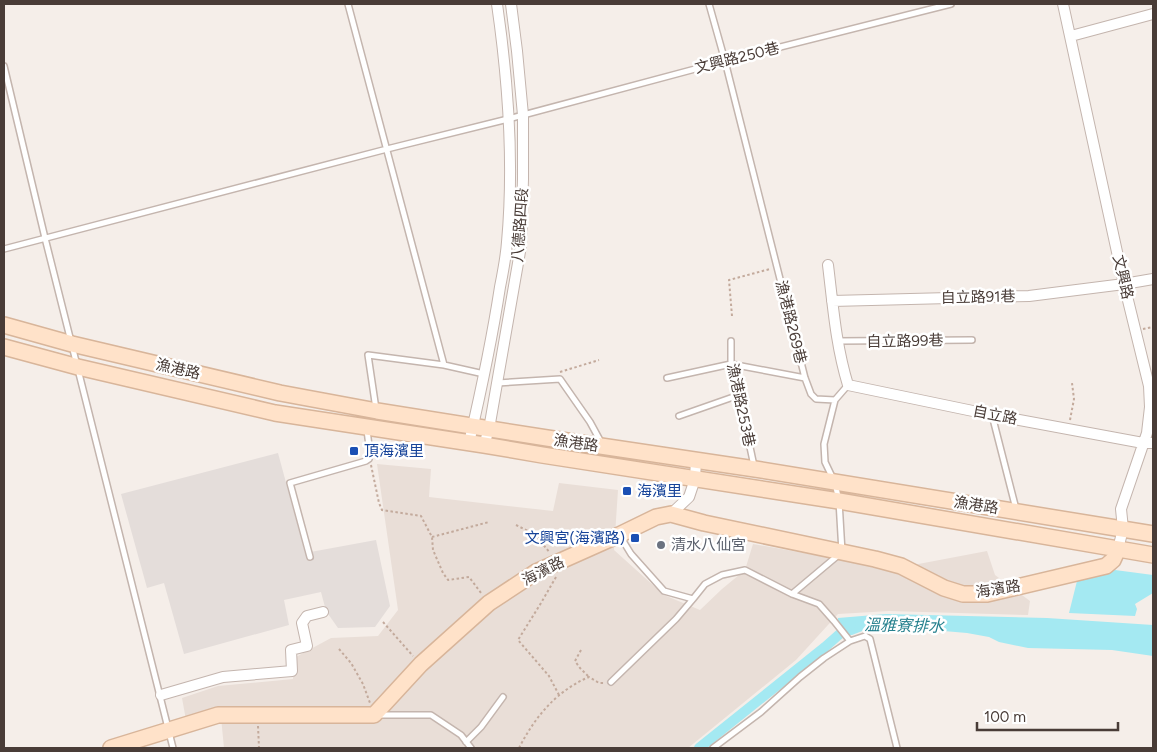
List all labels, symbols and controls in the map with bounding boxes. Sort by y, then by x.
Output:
street label: 文興路250巷 [693,39,781,77]
street label: 八德路四段 [508,187,532,263]
street label: 文興路 [1109,253,1137,301]
street label: 漁港路269巷 [772,278,810,366]
street label: 自立路91巷 [941,287,1015,307]
street label: 自立路99巷 [866,331,944,351]
street label: 漁港路 [154,355,202,383]
street label: 漁港路253巷 [723,361,759,449]
street label: 自立路 [971,402,1019,428]
street label: 漁港路 [552,431,600,455]
place label: 頂海濱里 [364,442,424,460]
marker: 頂海濱里 [348,445,360,457]
place label: 海濱里 [637,482,682,500]
marker: 海濱里 [621,485,633,497]
street label: 漁港路 [952,493,1000,517]
place label: 文興宮(海濱路) [524,529,625,547]
marker: 文興宮(海濱路) [629,532,641,544]
place label: 清水八仙宮 [671,536,746,554]
marker: 清水八仙宮 [655,539,667,551]
street label: 海濱路 [519,553,567,589]
street label: 海濱路 [974,577,1022,601]
water label: 溫雅寮排水 [864,615,945,636]
scale bar [977,700,1118,732]
text: 100 m [984,708,1026,726]

